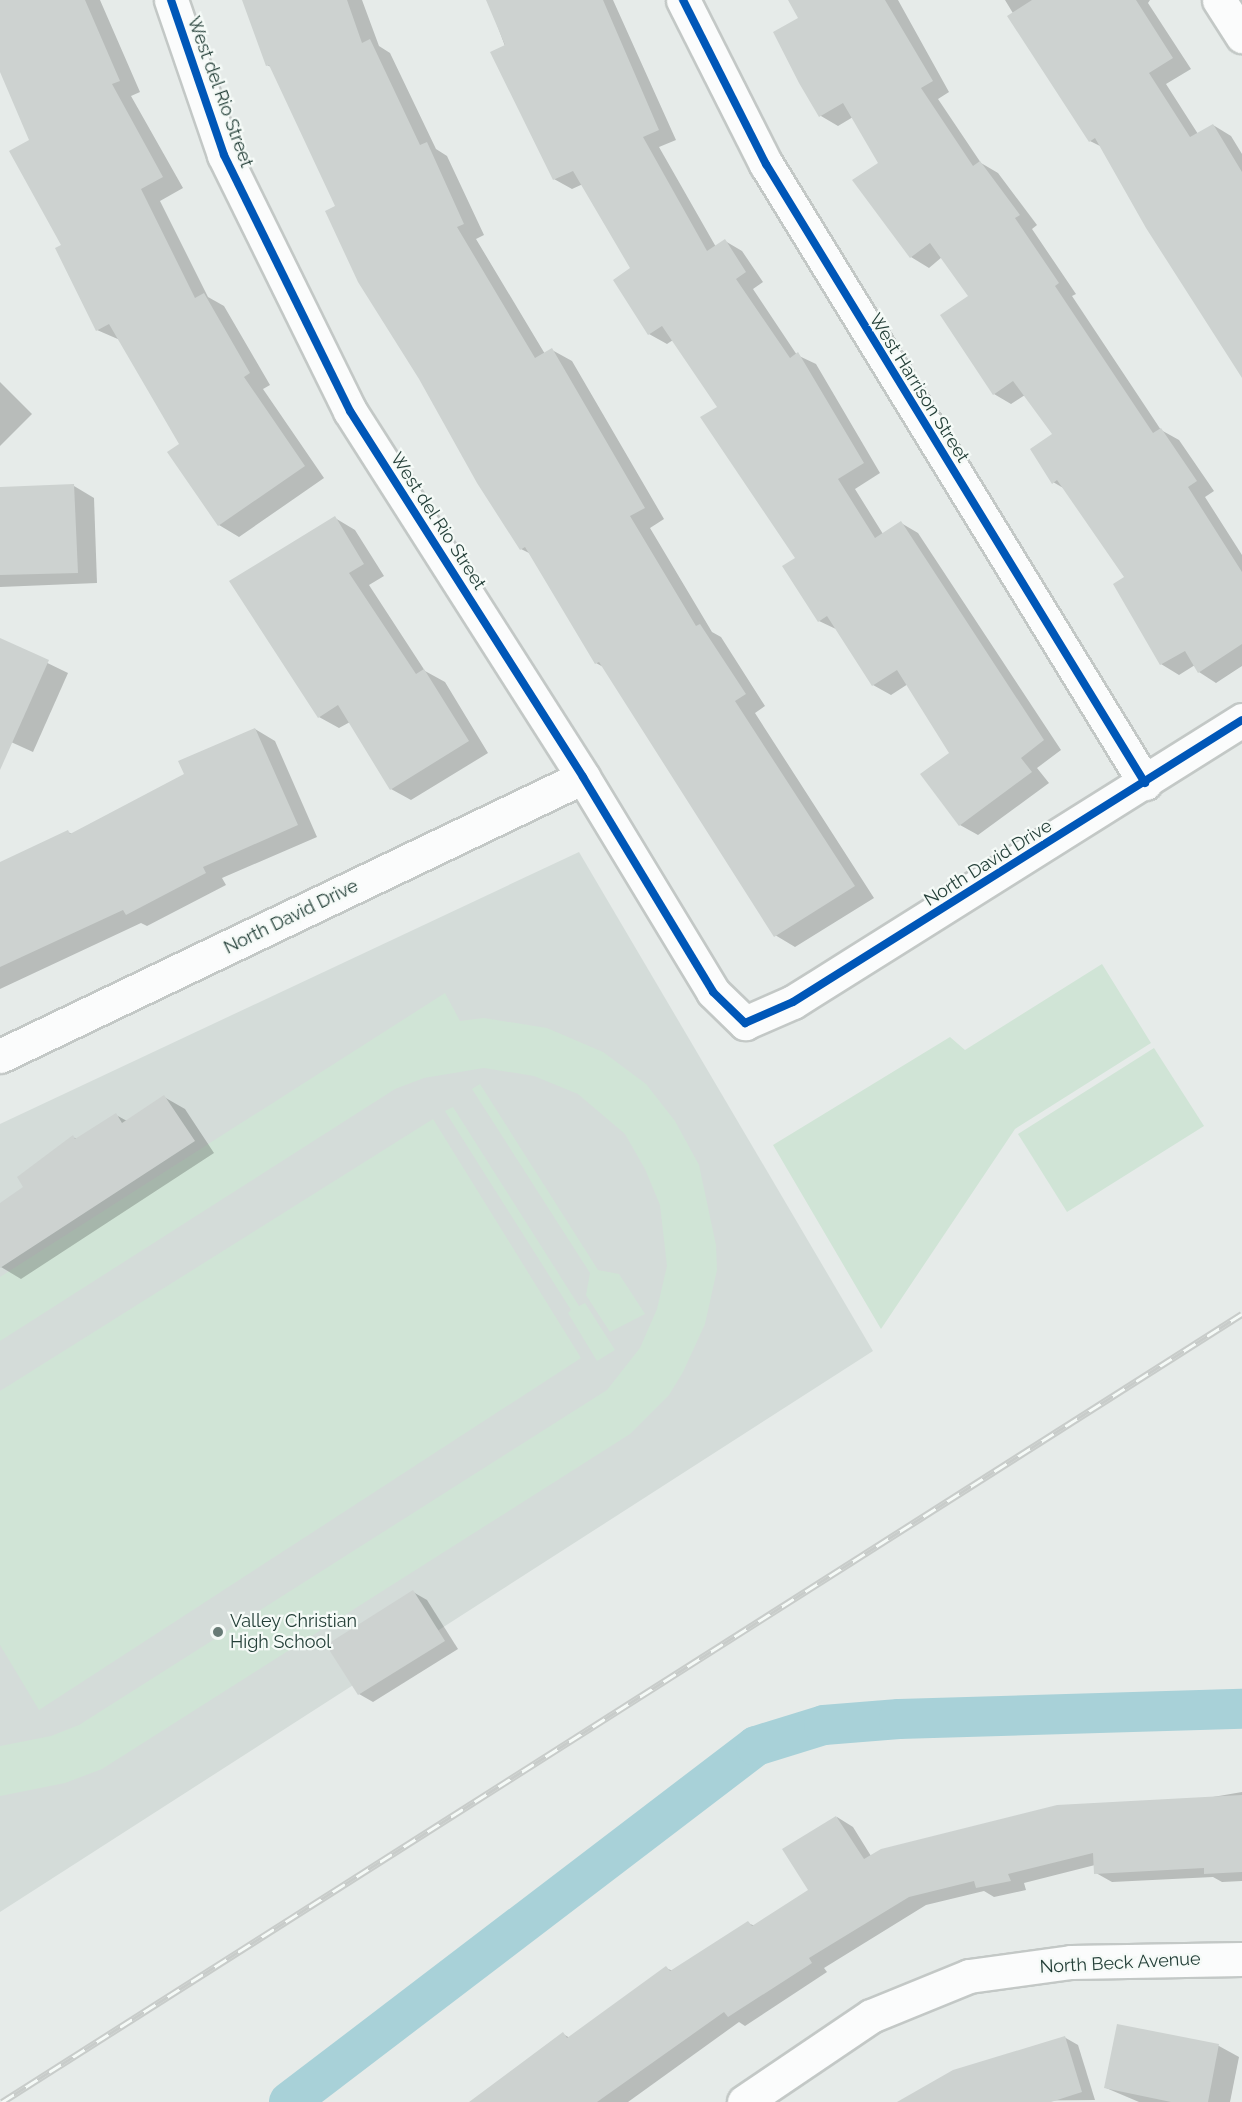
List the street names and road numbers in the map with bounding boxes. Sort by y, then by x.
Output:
street label: West del Rio Street [183,13,257,171]
street label: West Harrison Street [864,310,974,466]
street label: West del Rio Street [385,448,491,594]
street label: North David Drive [920,815,1056,911]
street label: North David Drive [220,875,362,959]
street label: North Beck Avenue [1039,1948,1201,1978]

